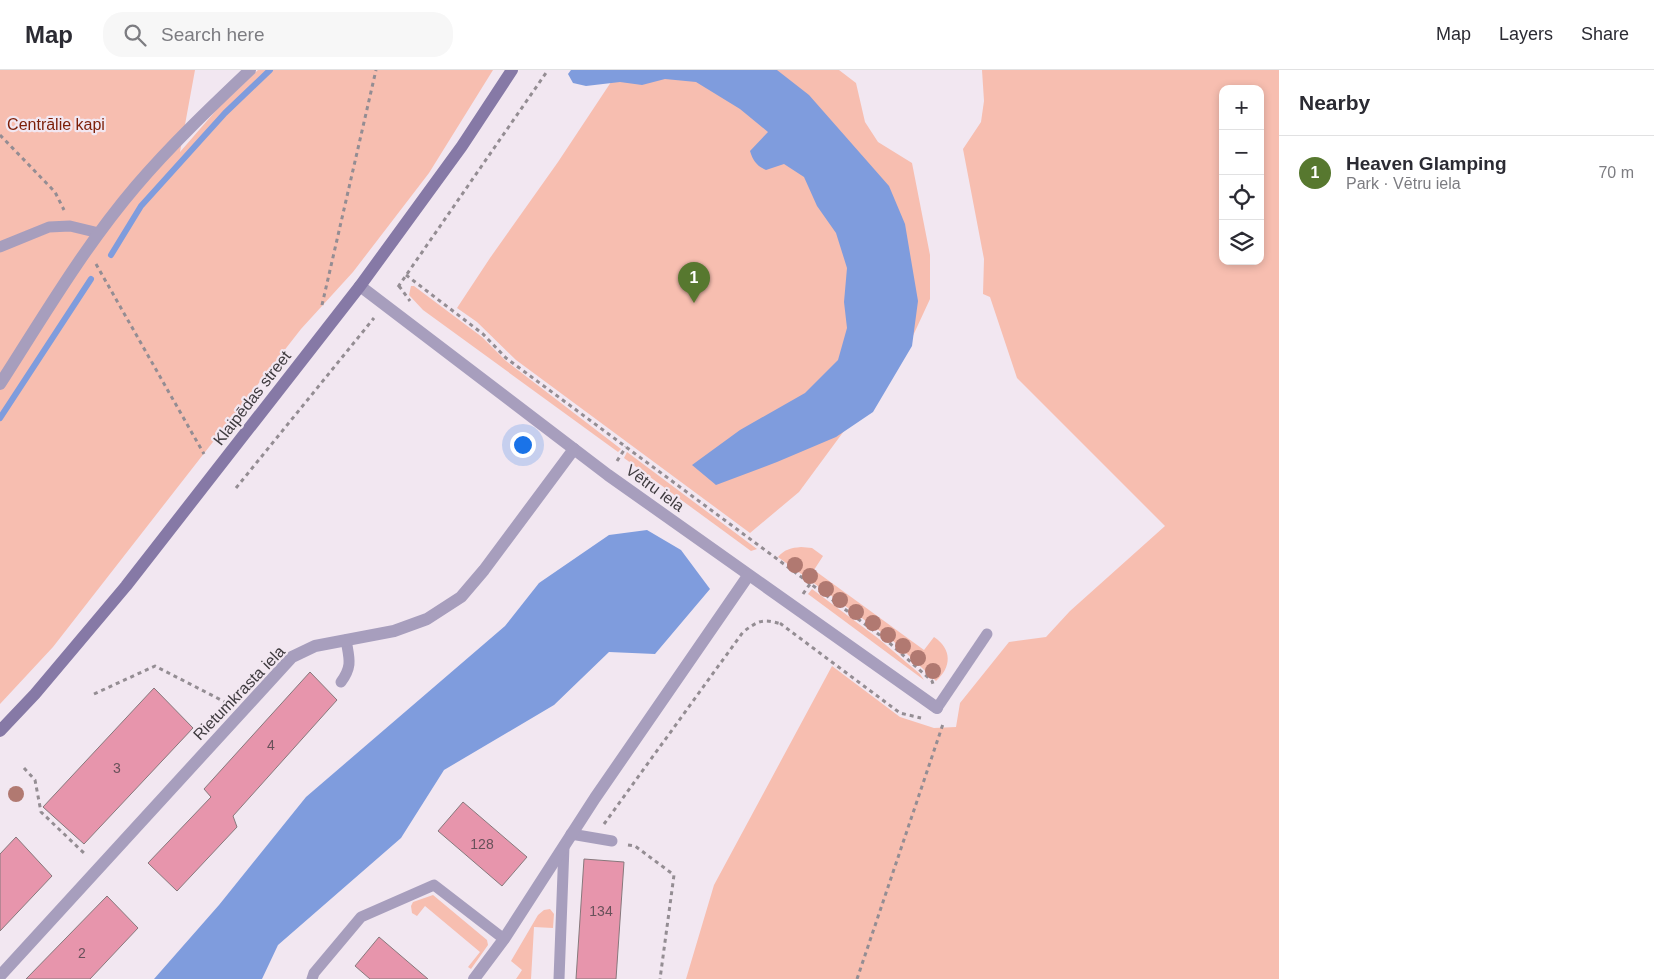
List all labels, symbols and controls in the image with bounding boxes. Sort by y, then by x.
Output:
search box [103,12,453,57]
text: Map [25,21,73,48]
icon: search [121,21,149,49]
text: Search here [161,24,265,45]
text: Map [1436,24,1471,44]
text: Layers [1499,24,1553,44]
text: Share [1581,24,1629,44]
map controls [1219,85,1264,265]
button: + [1219,85,1264,130]
text: Nearby [1299,91,1370,114]
park label: Centrālie kapi [7,116,105,133]
button: − [1219,130,1264,175]
text: Heaven Glamping [1346,153,1507,174]
text: 1 [1311,164,1319,181]
text: 70 m [1598,164,1634,181]
button: locate [1219,175,1264,220]
text: Park · Vētru iela [1346,175,1461,192]
button: layers [1219,220,1264,265]
pin: 1 [678,262,710,303]
street label: Klaipēdas street [210,347,294,448]
your location [510,432,536,458]
street label: Vētru iela [623,461,687,515]
street label: Rietumkrasta iela [190,643,288,743]
house number: 4 [267,737,275,753]
house number: 3 [113,760,121,776]
house number: 128 [470,836,494,852]
house number: 134 [589,903,613,919]
house number: 2 [78,945,86,961]

